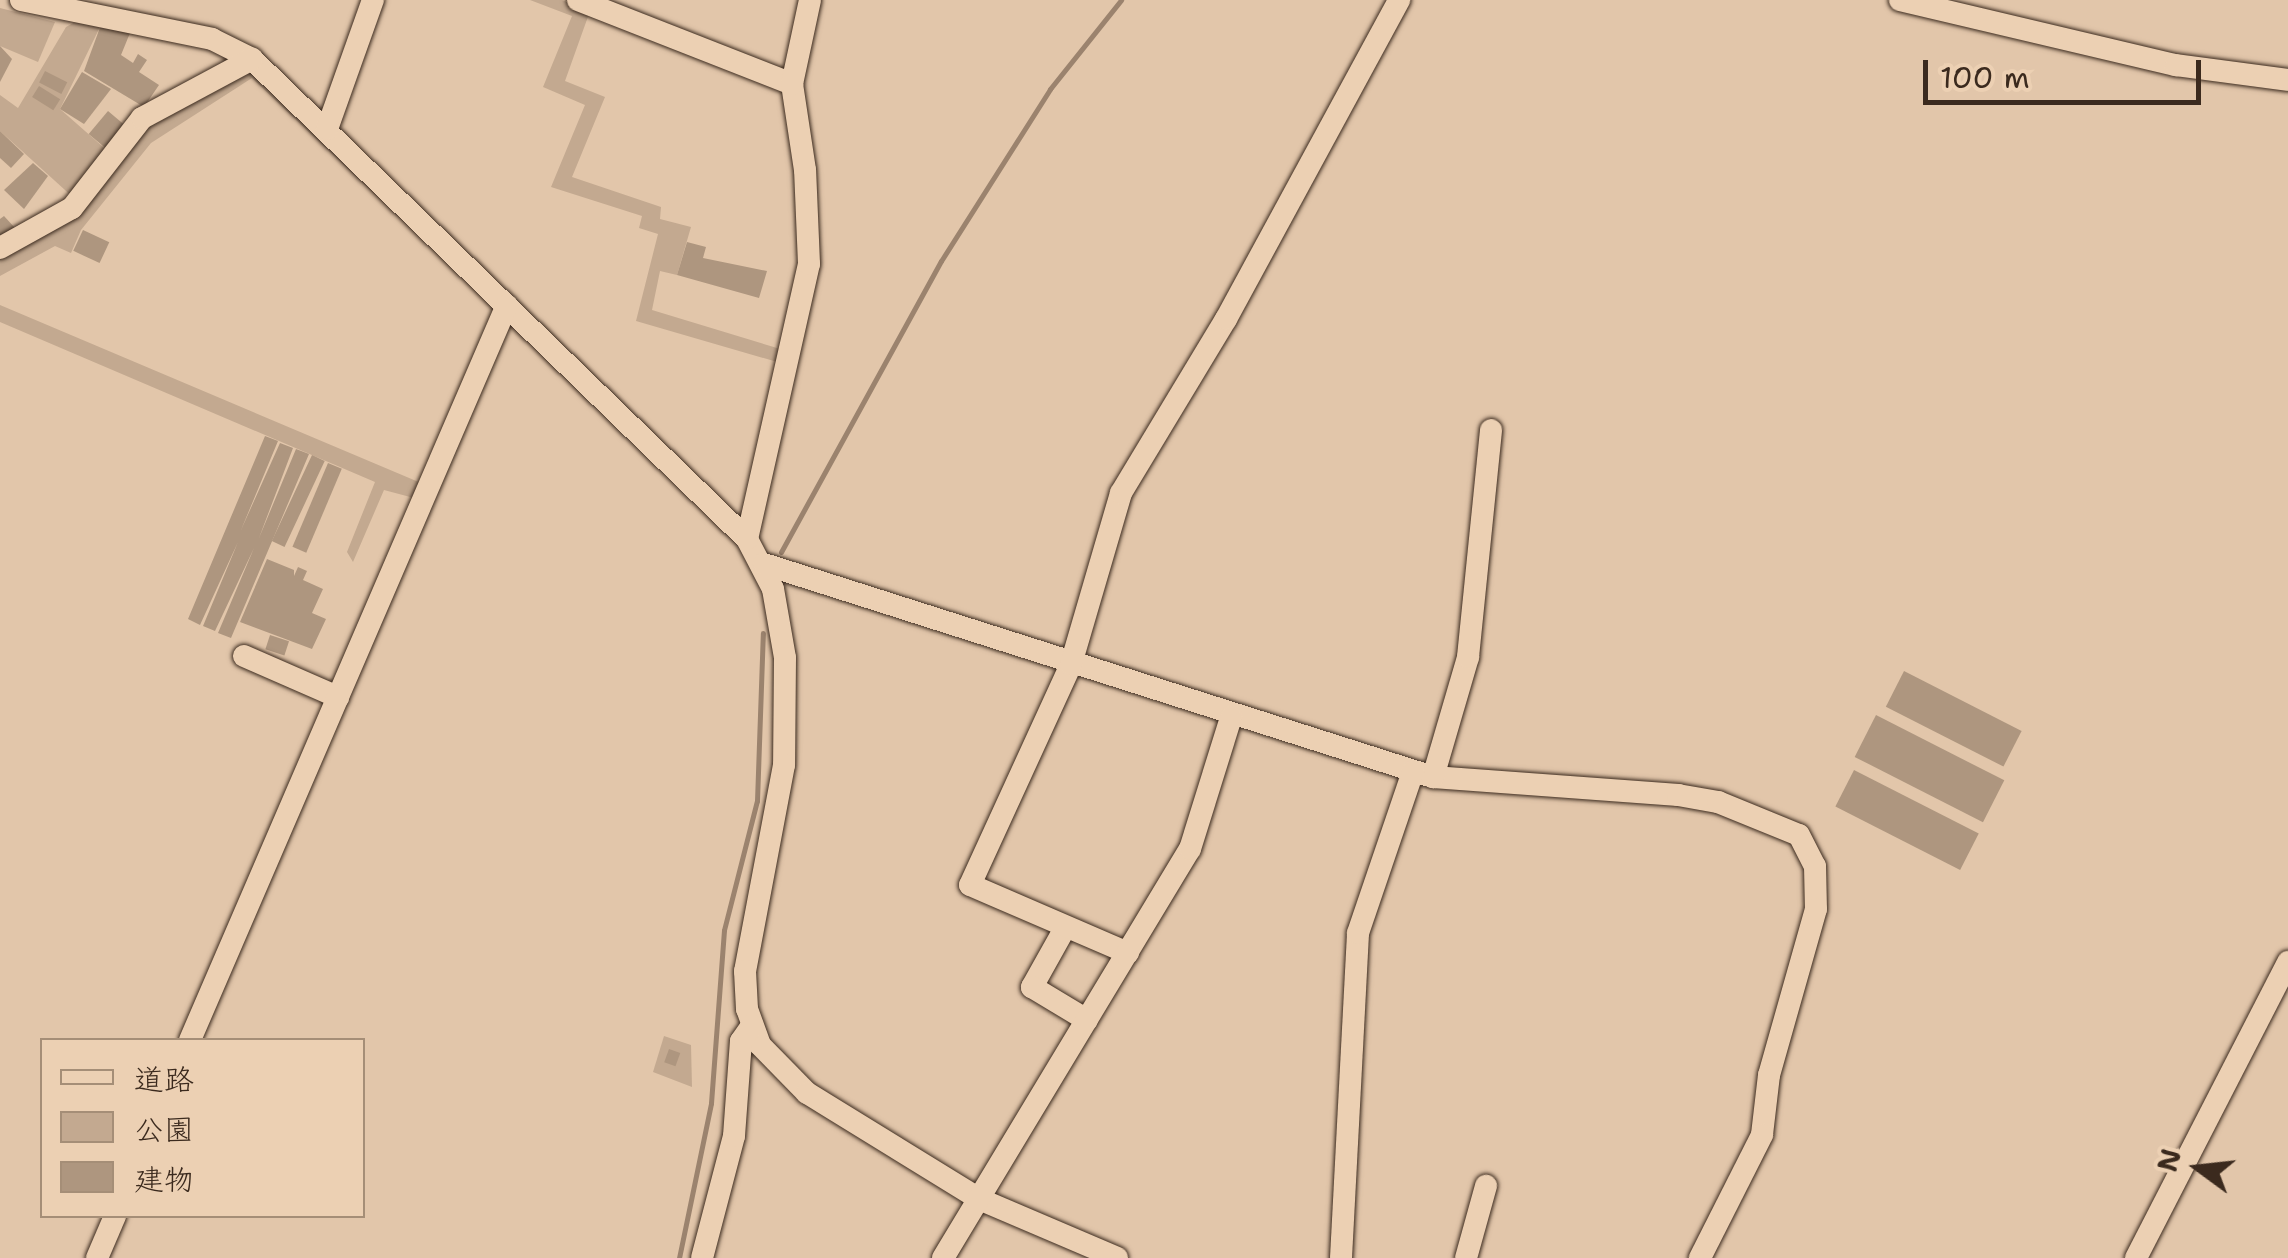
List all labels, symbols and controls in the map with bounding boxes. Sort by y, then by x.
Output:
scale bar [1928,40,2206,102]
text: 100 m [1940,57,2030,98]
legend [40,1038,365,1218]
text: 道路 [134,1059,194,1100]
text: 公園 [134,1109,194,1150]
north arrow [2148,1118,2248,1218]
text: N [2148,1145,2190,1176]
text: 建物 [134,1159,194,1200]

